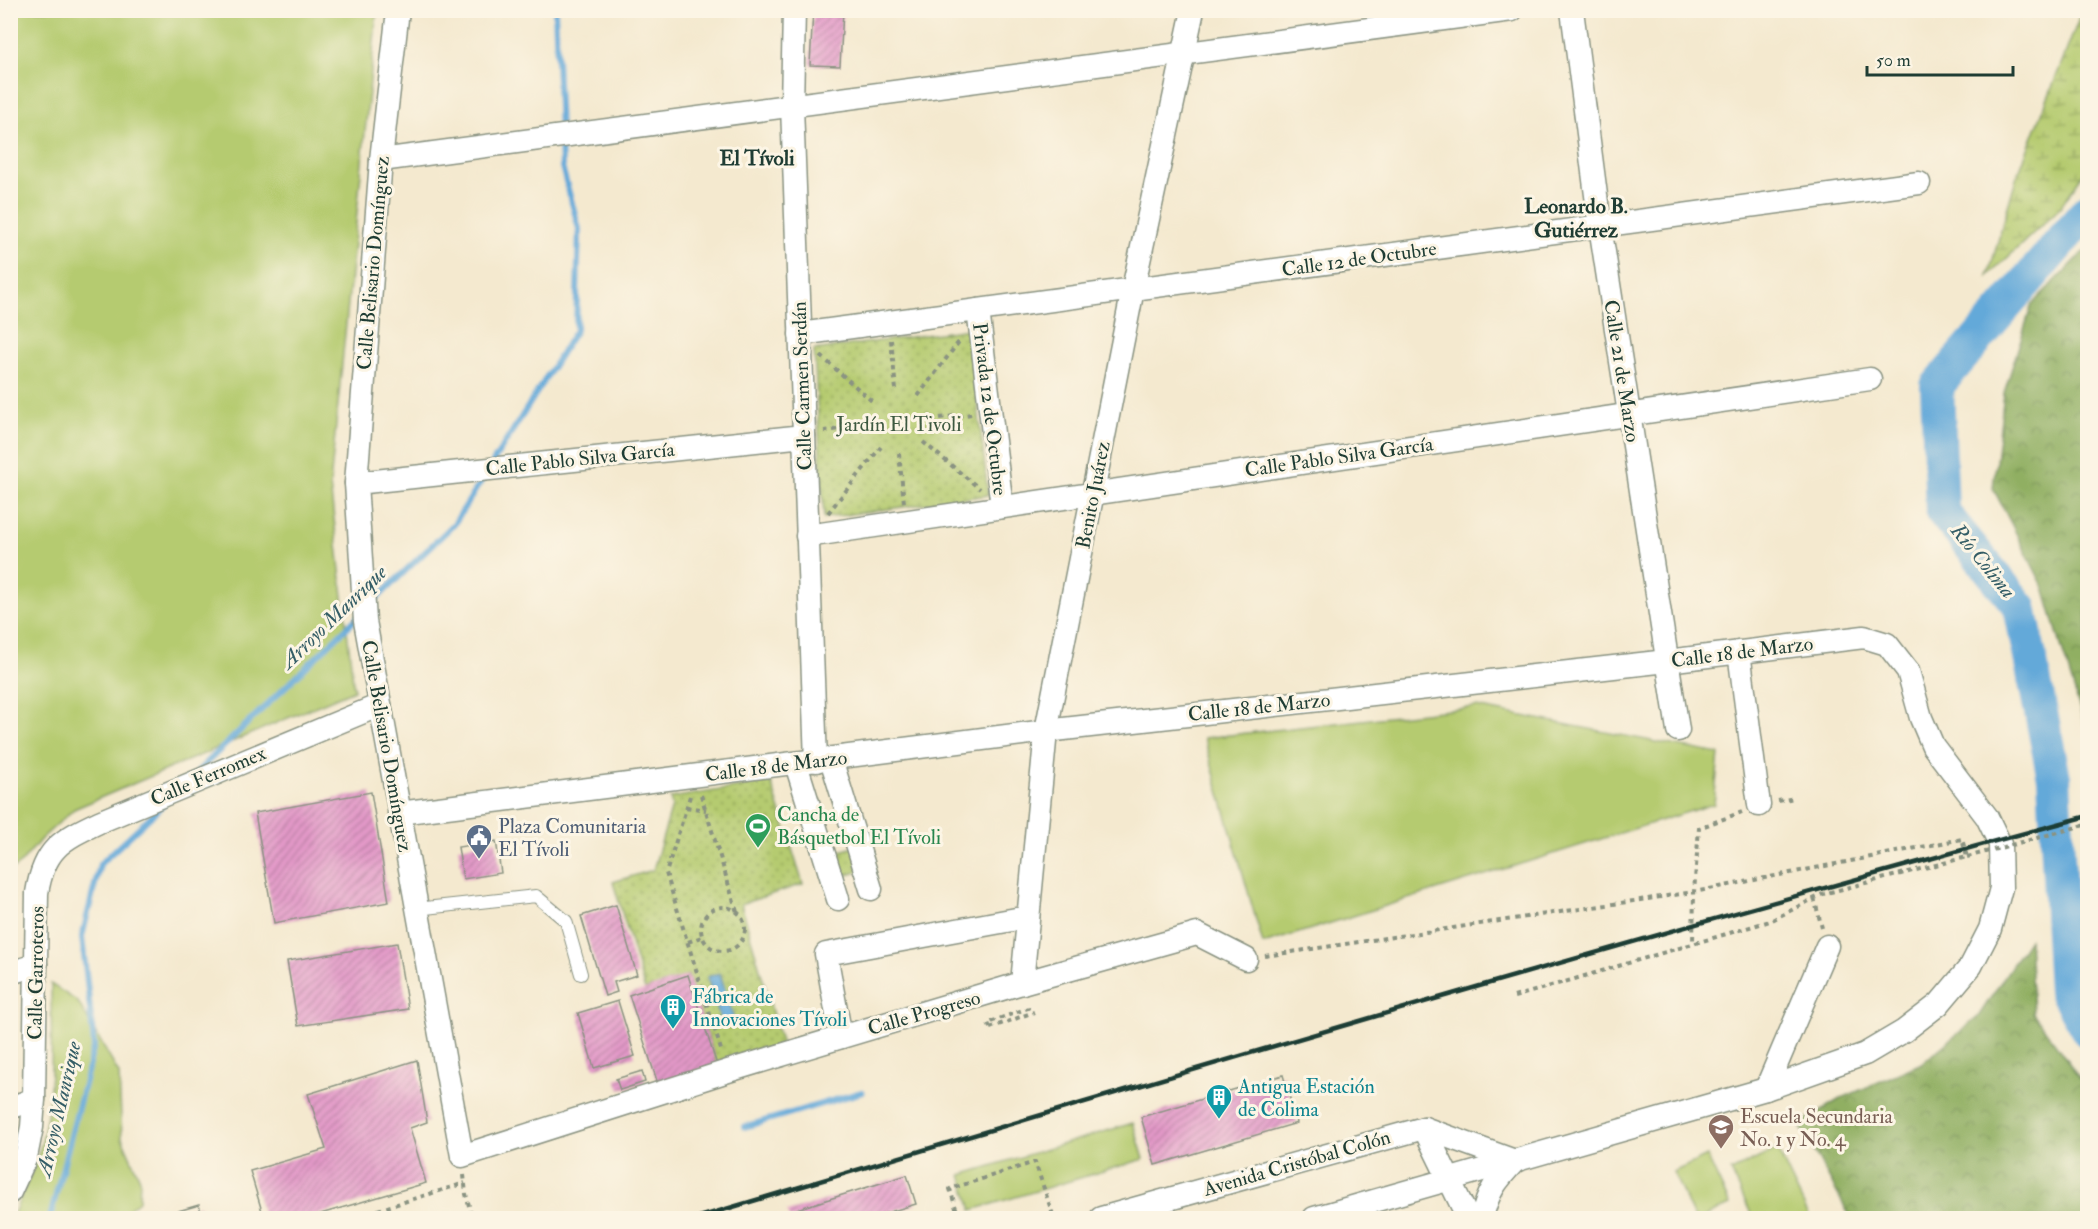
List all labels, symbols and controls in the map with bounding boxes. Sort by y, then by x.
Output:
scale bar [1867,39,2012,77]
text: 50 m [1876,49,1911,72]
district label: El Tívoli [719,145,795,172]
street label: Calle Belisario Domínguez [351,155,395,371]
district label: Leonardo B. Gutiérrez [1524,193,1628,244]
street label: Calle 12 de Octubre [1280,236,1438,282]
street label: Calle 21 de Marzo [1598,298,1646,444]
street label: Calle Carmen Serdán [787,301,817,471]
street label: Privada 12 de Octubre [967,321,1013,497]
park label: Jardín El Tivoli [836,412,961,437]
street label: Calle Pablo Silva García [1243,431,1436,483]
street label: Calle Pablo Silva García [484,437,677,481]
street label: Benito Juárez [1070,439,1116,551]
water label: Río Colima [1944,517,2022,604]
water label: Arroyo Manrique [274,559,394,676]
street label: Calle 18 de Marzo [1670,631,1814,673]
street label: Calle Belisario Domínguez [356,638,418,854]
street label: Calle 18 de Marzo [1187,687,1331,727]
street label: Calle Ferromex [146,740,270,812]
street label: Calle 18 de Marzo [704,745,848,787]
place label: Cancha de Básquetbol El Tívoli [777,802,941,850]
sports icon: Cancha de Básquetbol El Tívoli [743,811,773,849]
place label: Plaza Comunitaria El Tívoli [498,814,647,862]
public building icon: Plaza Comunitaria El Tívoli [464,822,494,860]
street label: Calle Garroteros [22,906,50,1040]
place label: Fábrica de Innovaciones Tívoli [692,984,847,1032]
street label: Calle Progreso [865,985,983,1041]
building icon: Fábrica de Innovaciones Tívoli [658,992,688,1030]
water label: Arroyo Manrique [30,1038,88,1181]
place label: Antigua Estación de Colima [1237,1074,1375,1122]
building icon: Antigua Estación de Colima [1204,1082,1234,1120]
place label: Escuela Secundaria No. 1 y No. 4 [1740,1104,1894,1152]
school or university icon: Escuela Secundaria No. 1 y No. 4 [1706,1112,1736,1150]
street label: Avenida Cristóbal Colón [1200,1124,1393,1202]

